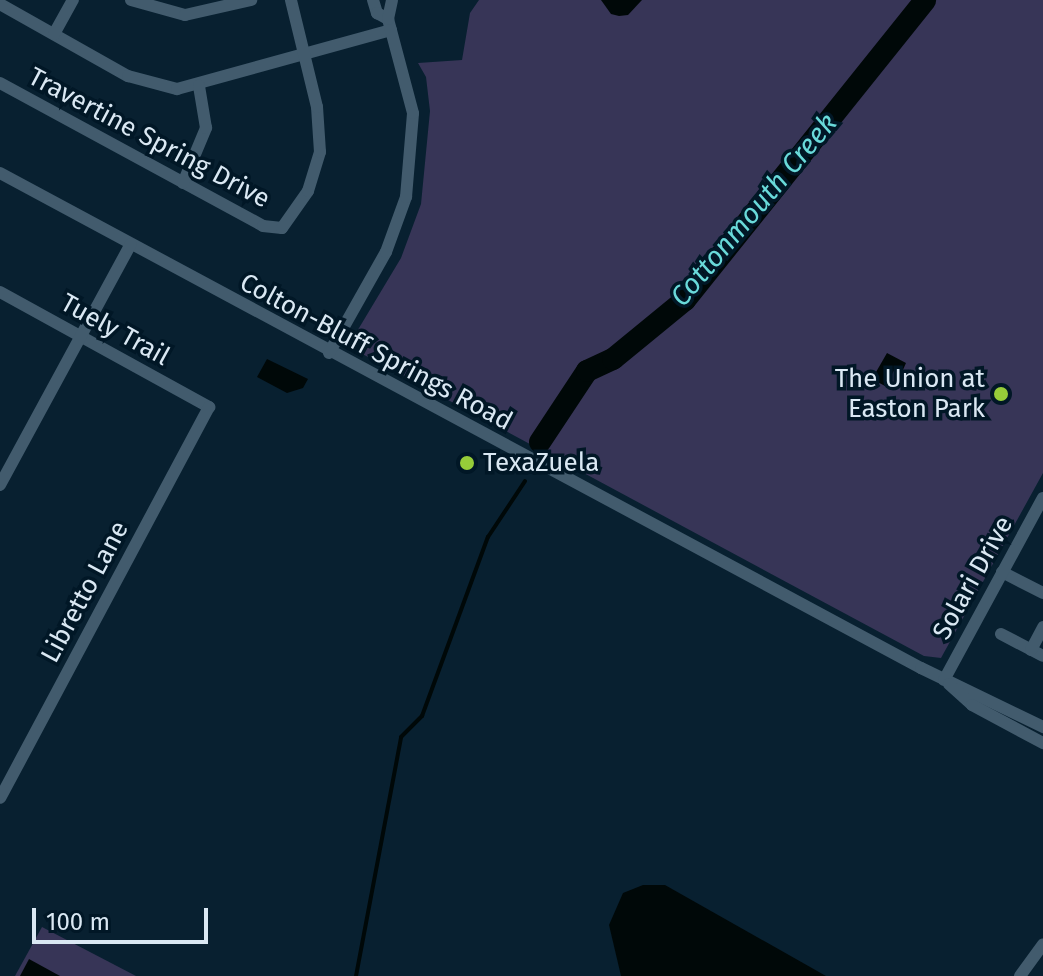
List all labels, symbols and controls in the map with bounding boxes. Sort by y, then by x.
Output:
street label: Travertine Spring Drive [23,61,275,215]
water label: Cottonmouth Creek [664,107,844,313]
street label: Colton-Bluff Springs Road [234,267,518,437]
street label: Tuely Trail [55,287,175,373]
place label: The Union at Easton Park [835,363,985,424]
marker: The Union at Easton Park [992,385,1010,403]
place label: TexaZuela [483,447,599,479]
marker: TexaZuela [458,454,476,472]
street label: Solari Drive [926,511,1020,645]
street label: Libretto Lane [35,516,135,668]
scale bar [36,892,212,942]
text: 100 m [46,908,110,936]

